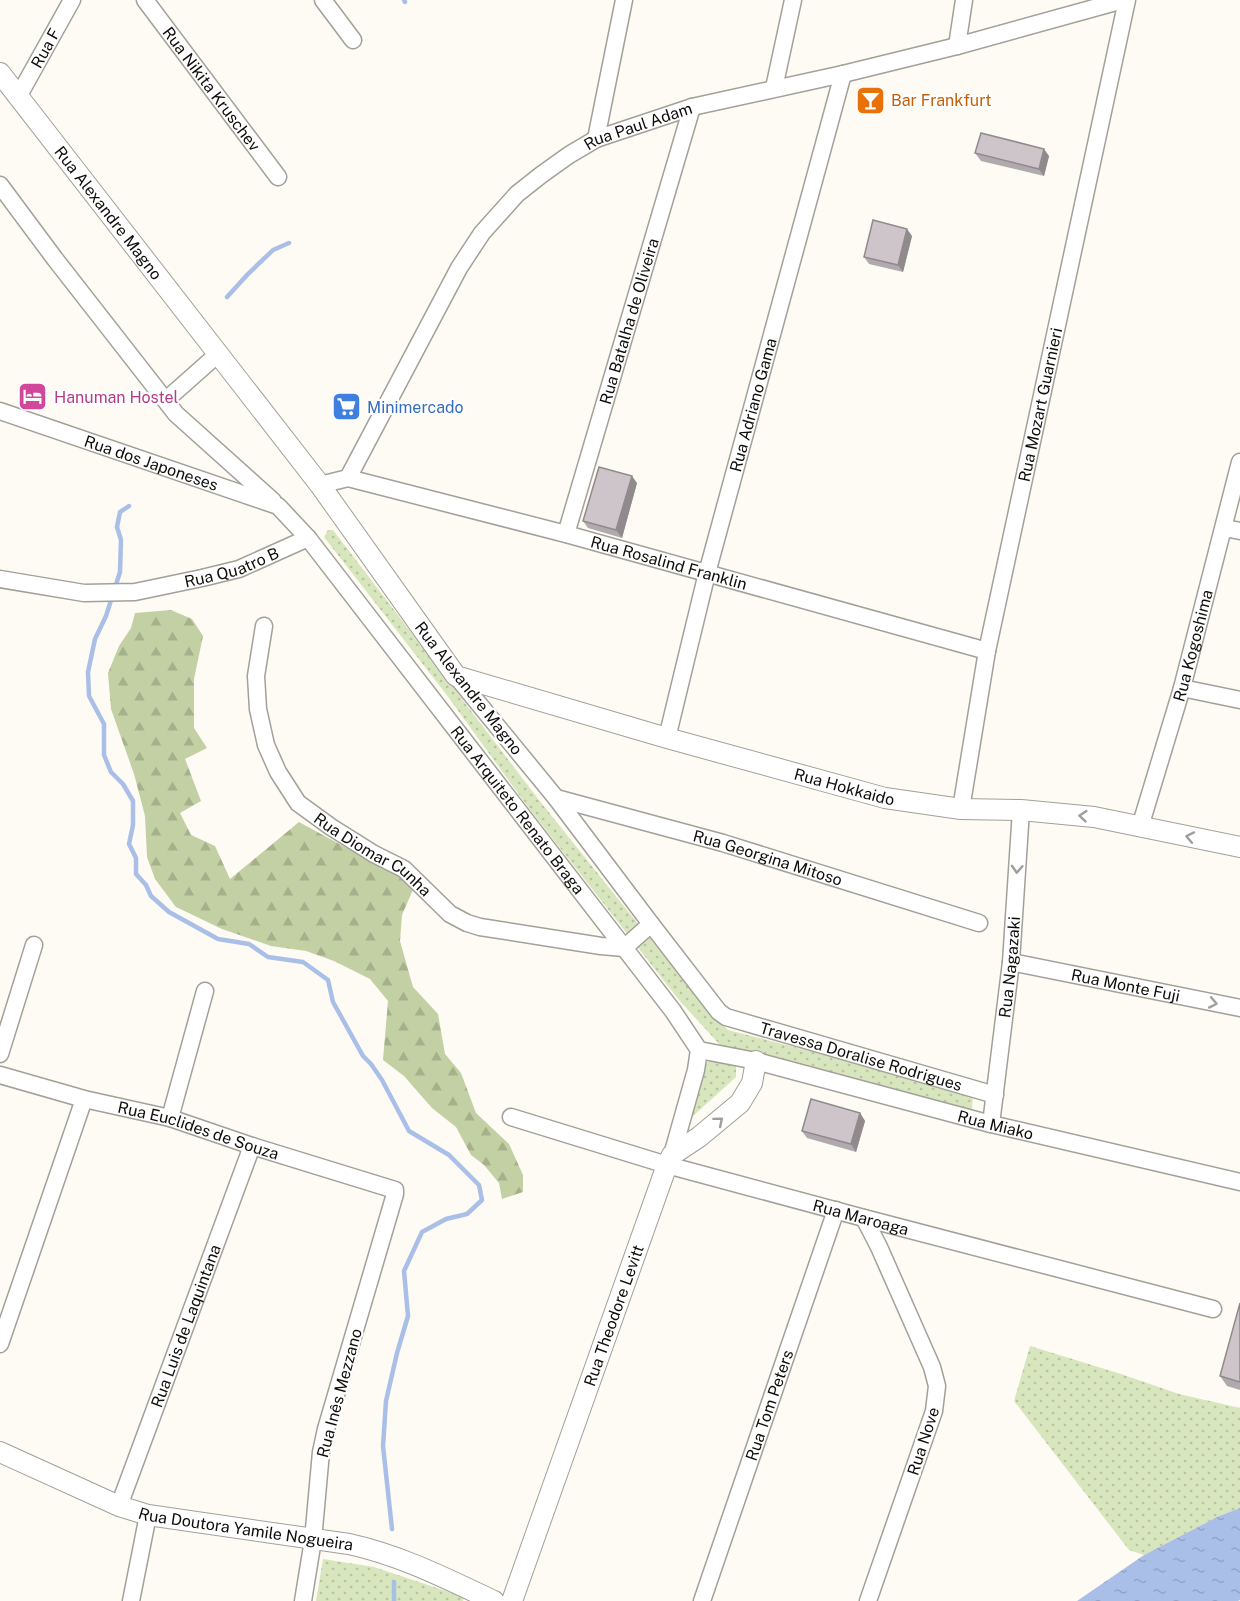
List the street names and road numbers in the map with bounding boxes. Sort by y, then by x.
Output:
street label: Rua Nikita Kruschev [159,23,264,155]
street label: Rua F [27,25,64,71]
street label: Rua Paul Adam [580,99,695,154]
street label: Rua Alexandre Magno [50,143,166,284]
street label: Rua Batalha de Oliveira [596,236,663,407]
street label: Rua Mozart Guarnieri [1015,326,1066,484]
street label: Rua Adriano Gama [726,336,781,474]
street label: Rua dos Japoneses [82,432,221,495]
street label: Rua Rosalind Franklin [589,532,749,594]
street label: Rua Quatro B [183,543,282,591]
street label: Rua Kogoshima [1169,588,1217,704]
street label: Rua Alexandre Magno [411,618,526,759]
street label: Rua Arquiteto Renato Braga [447,722,588,898]
street label: Rua Hokkaido [792,764,896,809]
street label: Rua Diomar Cunha [310,809,435,900]
street label: Rua Georgina Mitoso [691,826,845,890]
street label: Rua Nagazaki [995,916,1024,1019]
street label: Rua Monte Fuji [1070,965,1182,1006]
street label: Travessa Doralise Rodrigues [758,1018,964,1095]
street label: Rua Euclides de Souza [116,1098,281,1164]
street label: Rua Miako [956,1106,1035,1144]
street label: Rua Maroaga [811,1196,911,1239]
street label: Rua Luis de Laquintana [147,1242,225,1410]
street label: Rua Theodore Levitt [580,1242,648,1389]
street label: Rua Inês Mezzano [313,1326,366,1460]
street label: Rua Tom Peters [742,1347,797,1463]
street label: Rua Nove [904,1405,943,1478]
street label: Rua Doutora Yamile Nogueira [136,1504,354,1555]

